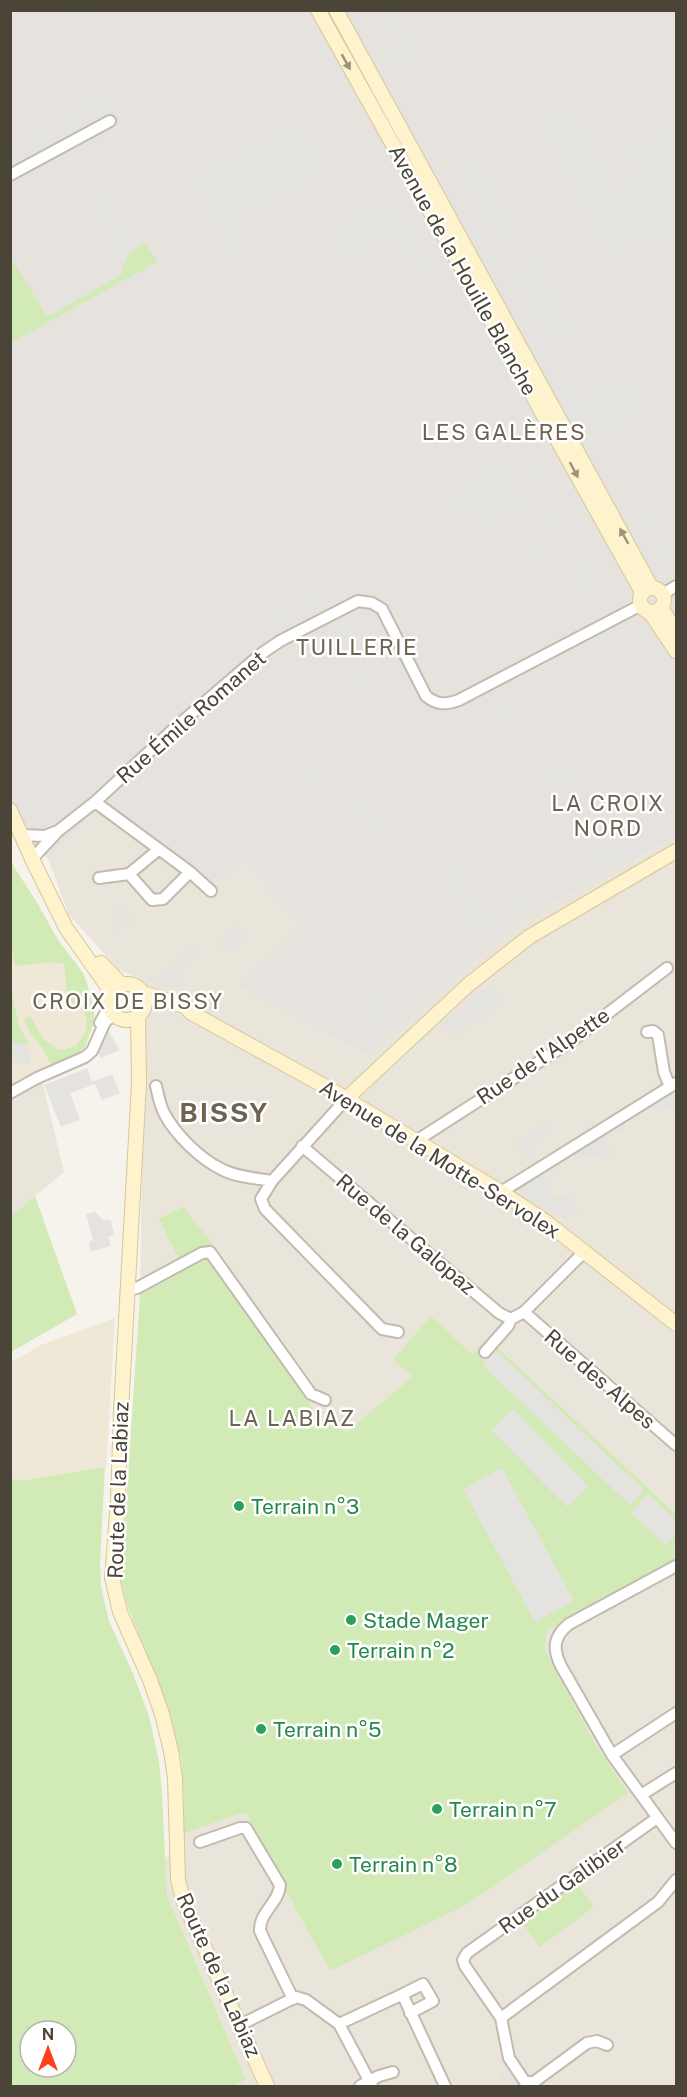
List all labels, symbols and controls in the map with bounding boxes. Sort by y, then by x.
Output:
one-way arrow [341,53,351,70]
street label: Avenue de la Houille Blanche [384,140,542,400]
district label: LES GALÈRES [422,419,586,445]
one-way arrow [569,462,579,479]
one-way arrow [619,527,629,544]
district label: TUILLERIE [296,634,418,660]
street label: Rue Émile Romanet [111,645,271,789]
district label: LA CROIX NORD [551,790,665,841]
district label: CROIX DE BISSY [32,988,224,1014]
street label: Rue de l'Alpette [472,1002,614,1110]
street label: Avenue de la Motte-Servolex [315,1074,565,1244]
district label: BISSY [179,1096,269,1128]
street label: Rue de la Galopaz [331,1169,481,1299]
street label: Rue des Alpes [539,1324,661,1434]
street label: Route de la Labiaz [102,1401,134,1579]
district label: LA LABIAZ [228,1405,356,1431]
place label: Terrain n°3 [251,1494,359,1519]
marker: Terrain n°3 [232,1499,246,1513]
place label: Stade Mager [363,1608,489,1633]
marker: Stade Mager [344,1613,358,1627]
place label: Terrain n°2 [347,1638,454,1663]
marker: Terrain n°2 [328,1643,342,1657]
place label: Terrain n°5 [273,1717,381,1742]
marker: Terrain n°5 [254,1722,268,1736]
place label: Terrain n°7 [449,1797,557,1822]
marker: Terrain n°7 [430,1802,444,1816]
street label: Rue du Galibier [494,1833,630,1939]
place label: Terrain n°8 [349,1852,458,1877]
marker: Terrain n°8 [330,1857,344,1871]
street label: Route de la Labiaz [171,1889,267,2061]
north arrow [18,2019,78,2079]
text: N [42,2025,54,2044]

